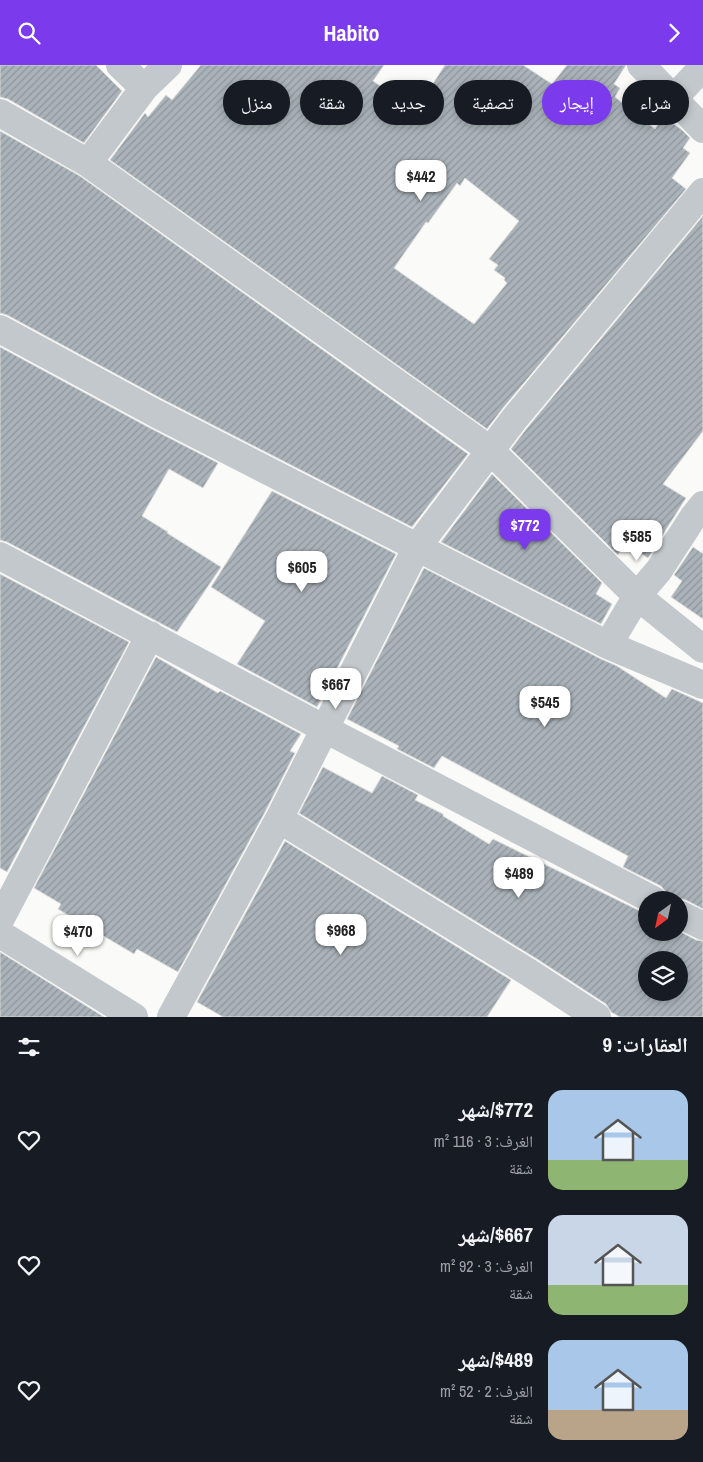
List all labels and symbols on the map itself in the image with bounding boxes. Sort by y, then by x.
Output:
pin: $442 [391,159,451,202]
pin: $772 [495,509,555,551]
pin: $585 [607,519,667,562]
pin: $605 [272,551,332,593]
pin: $667 [306,667,366,710]
pin: $545 [515,685,575,728]
pin: $489 [489,857,549,899]
north arrow [638,891,688,941]
pin: $968 [311,913,371,956]
pin: $470 [48,915,108,957]

